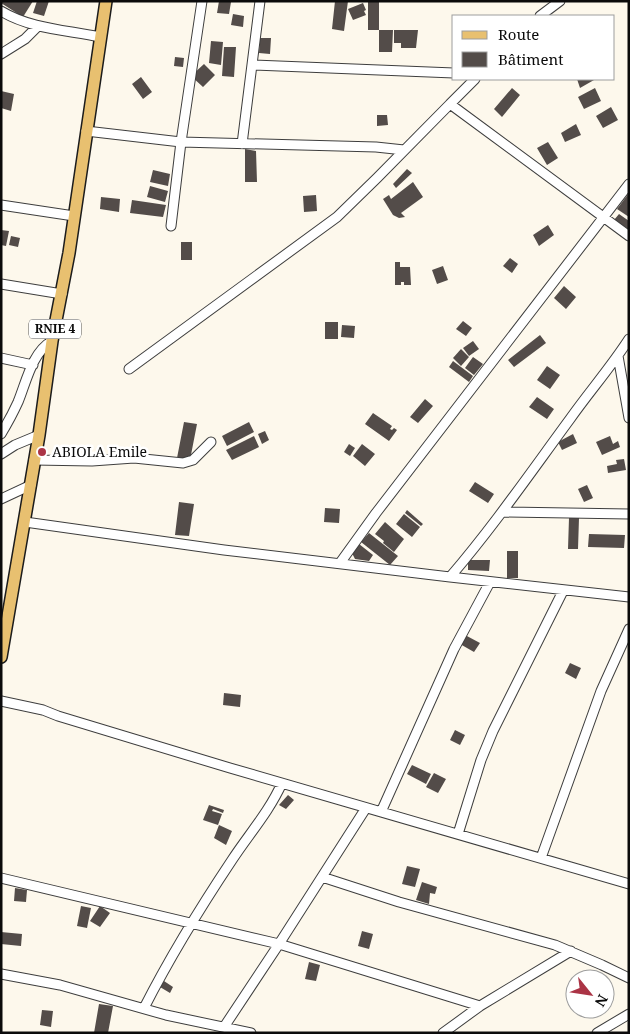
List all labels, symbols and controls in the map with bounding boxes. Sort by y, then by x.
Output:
legend [452,15,615,80]
text: Route [498,24,539,44]
text: Bâtiment [498,49,564,69]
road number: RNIE 4 [29,320,81,338]
place label: ABIOLA Emile [52,442,147,461]
marker: ABIOLA Emile [36,446,48,458]
north arrow [565,969,615,1019]
text: N [591,991,613,1010]

